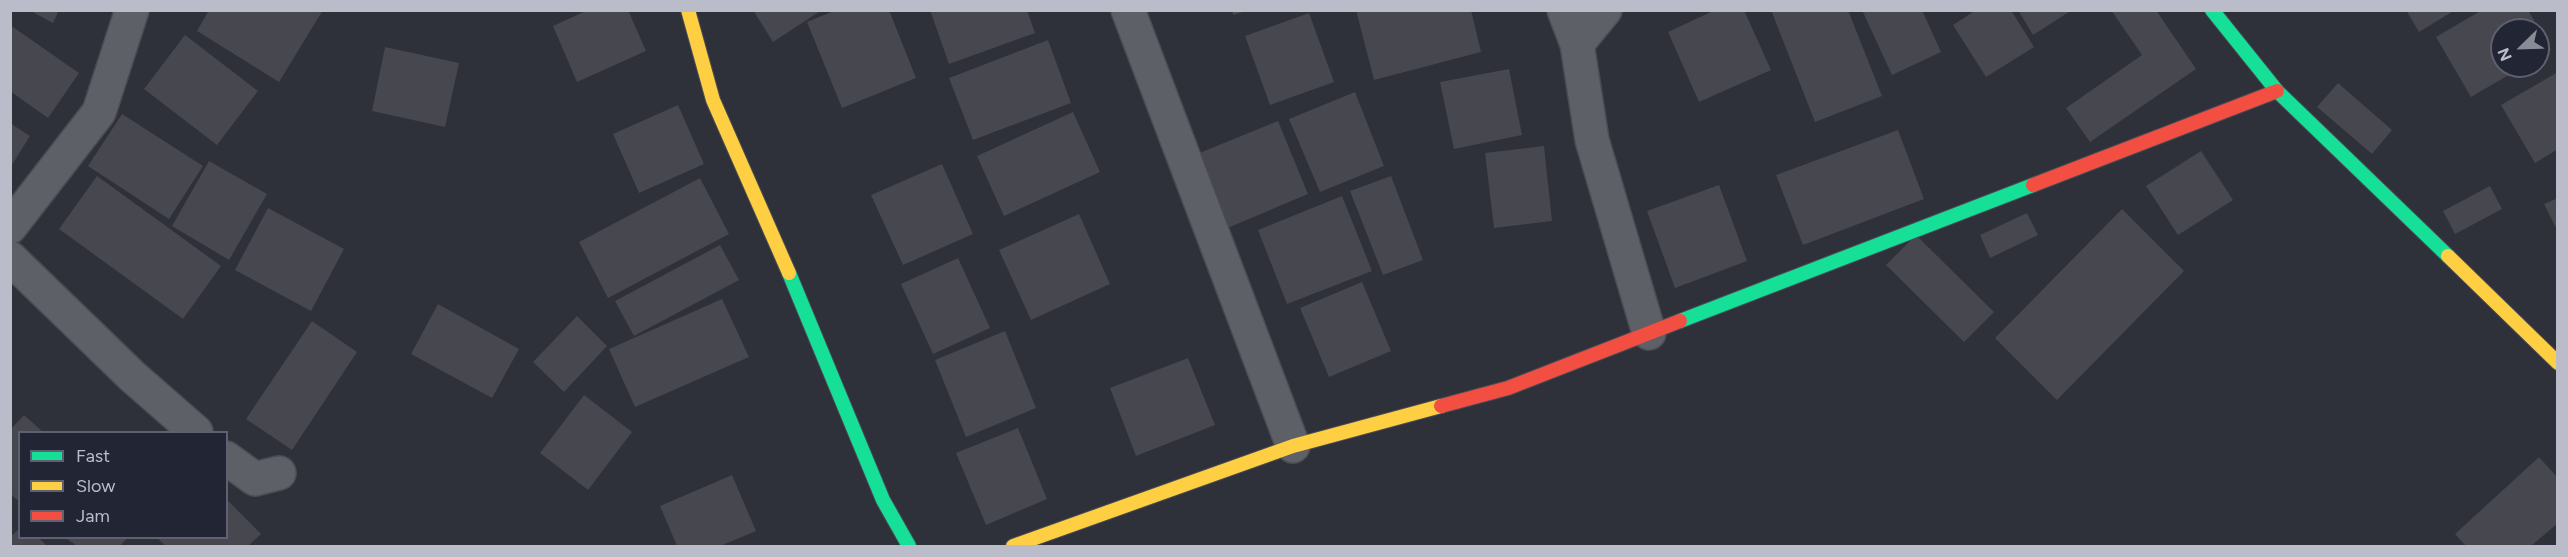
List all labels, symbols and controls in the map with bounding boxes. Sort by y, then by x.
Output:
north arrow [2490,18,2550,78]
text: N [2494,45,2516,64]
legend [18,431,228,539]
text: Fast [76,445,110,467]
text: Slow [76,475,115,497]
text: Jam [76,505,110,527]

